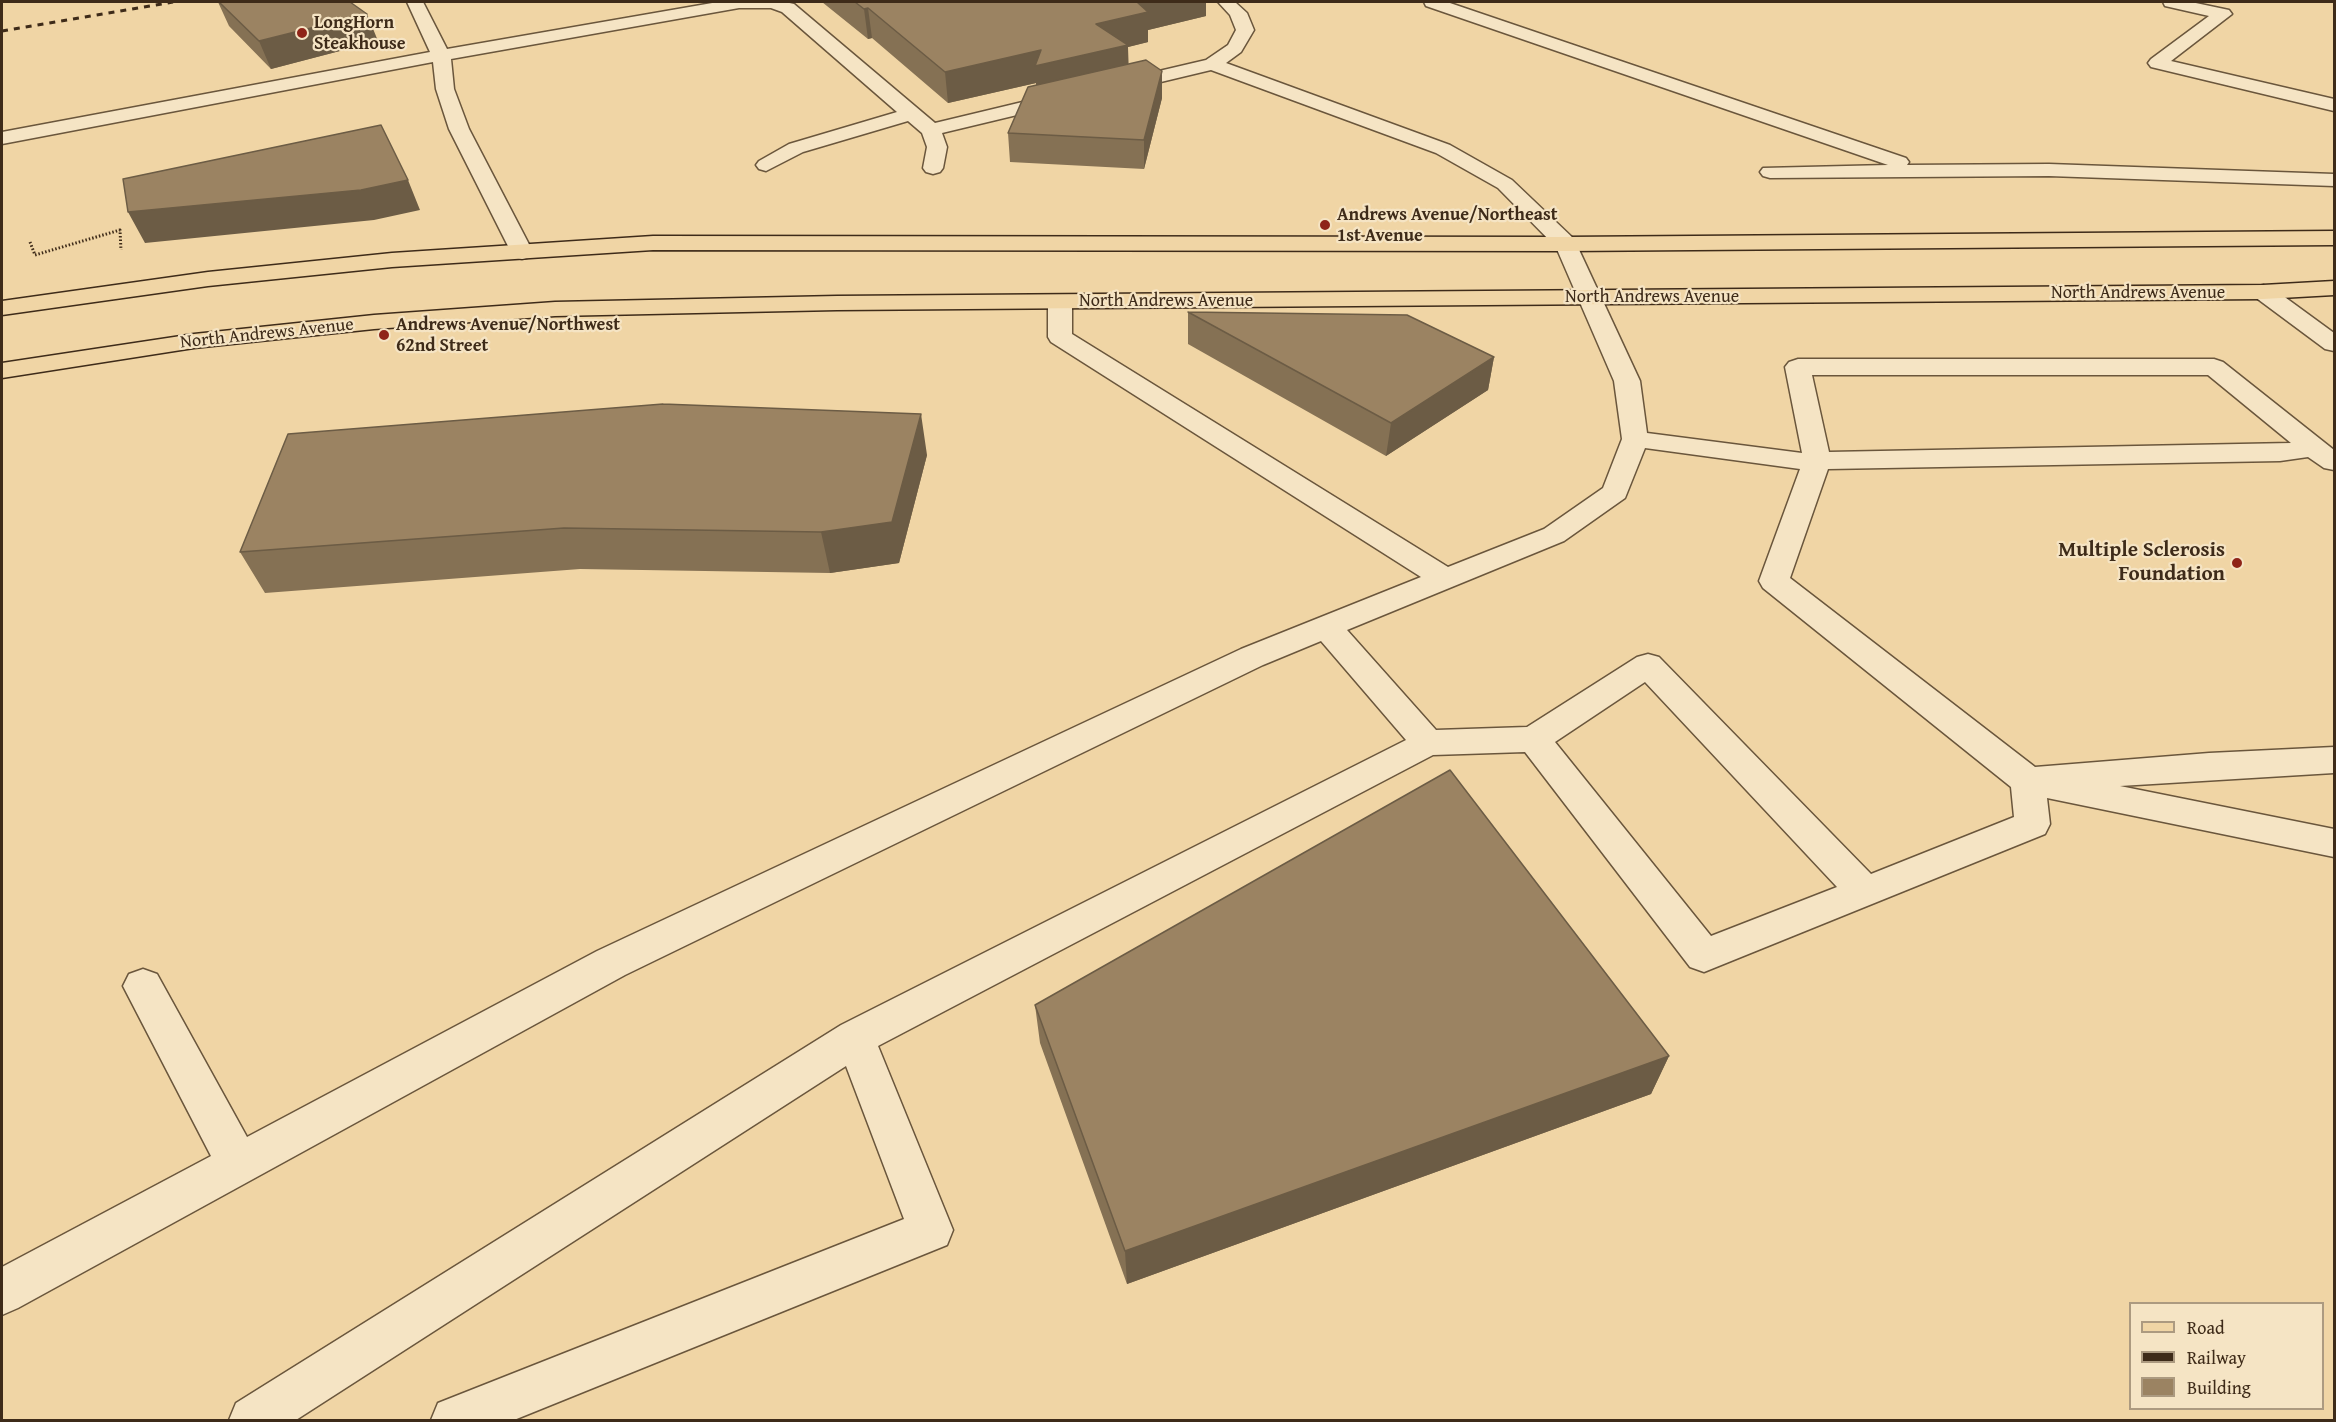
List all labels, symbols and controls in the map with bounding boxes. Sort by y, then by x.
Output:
place label: LongHorn Steakhouse [314,12,406,54]
marker: LongHorn Steakhouse [295,26,309,40]
place label: Andrews Avenue/Northeast 1st Avenue [1337,204,1558,246]
marker: Andrews Avenue/Northeast 1st Avenue [1318,218,1332,232]
street label: North Andrews Avenue [2051,282,2225,304]
street label: North Andrews Avenue [1565,286,1739,308]
street label: North Andrews Avenue [1079,290,1253,312]
street label: North Andrews Avenue [179,314,355,354]
place label: Andrews Avenue/Northwest 62nd Street [396,314,620,356]
marker: Andrews Avenue/Northwest 62nd Street [377,328,391,342]
place label: Multiple Sclerosis Foundation [2058,538,2225,588]
marker: Multiple Sclerosis Foundation [2230,556,2244,570]
legend [2129,1302,2324,1410]
text: Road [2187,1314,2225,1341]
text: Railway [2187,1344,2246,1371]
text: Building [2187,1374,2251,1401]

